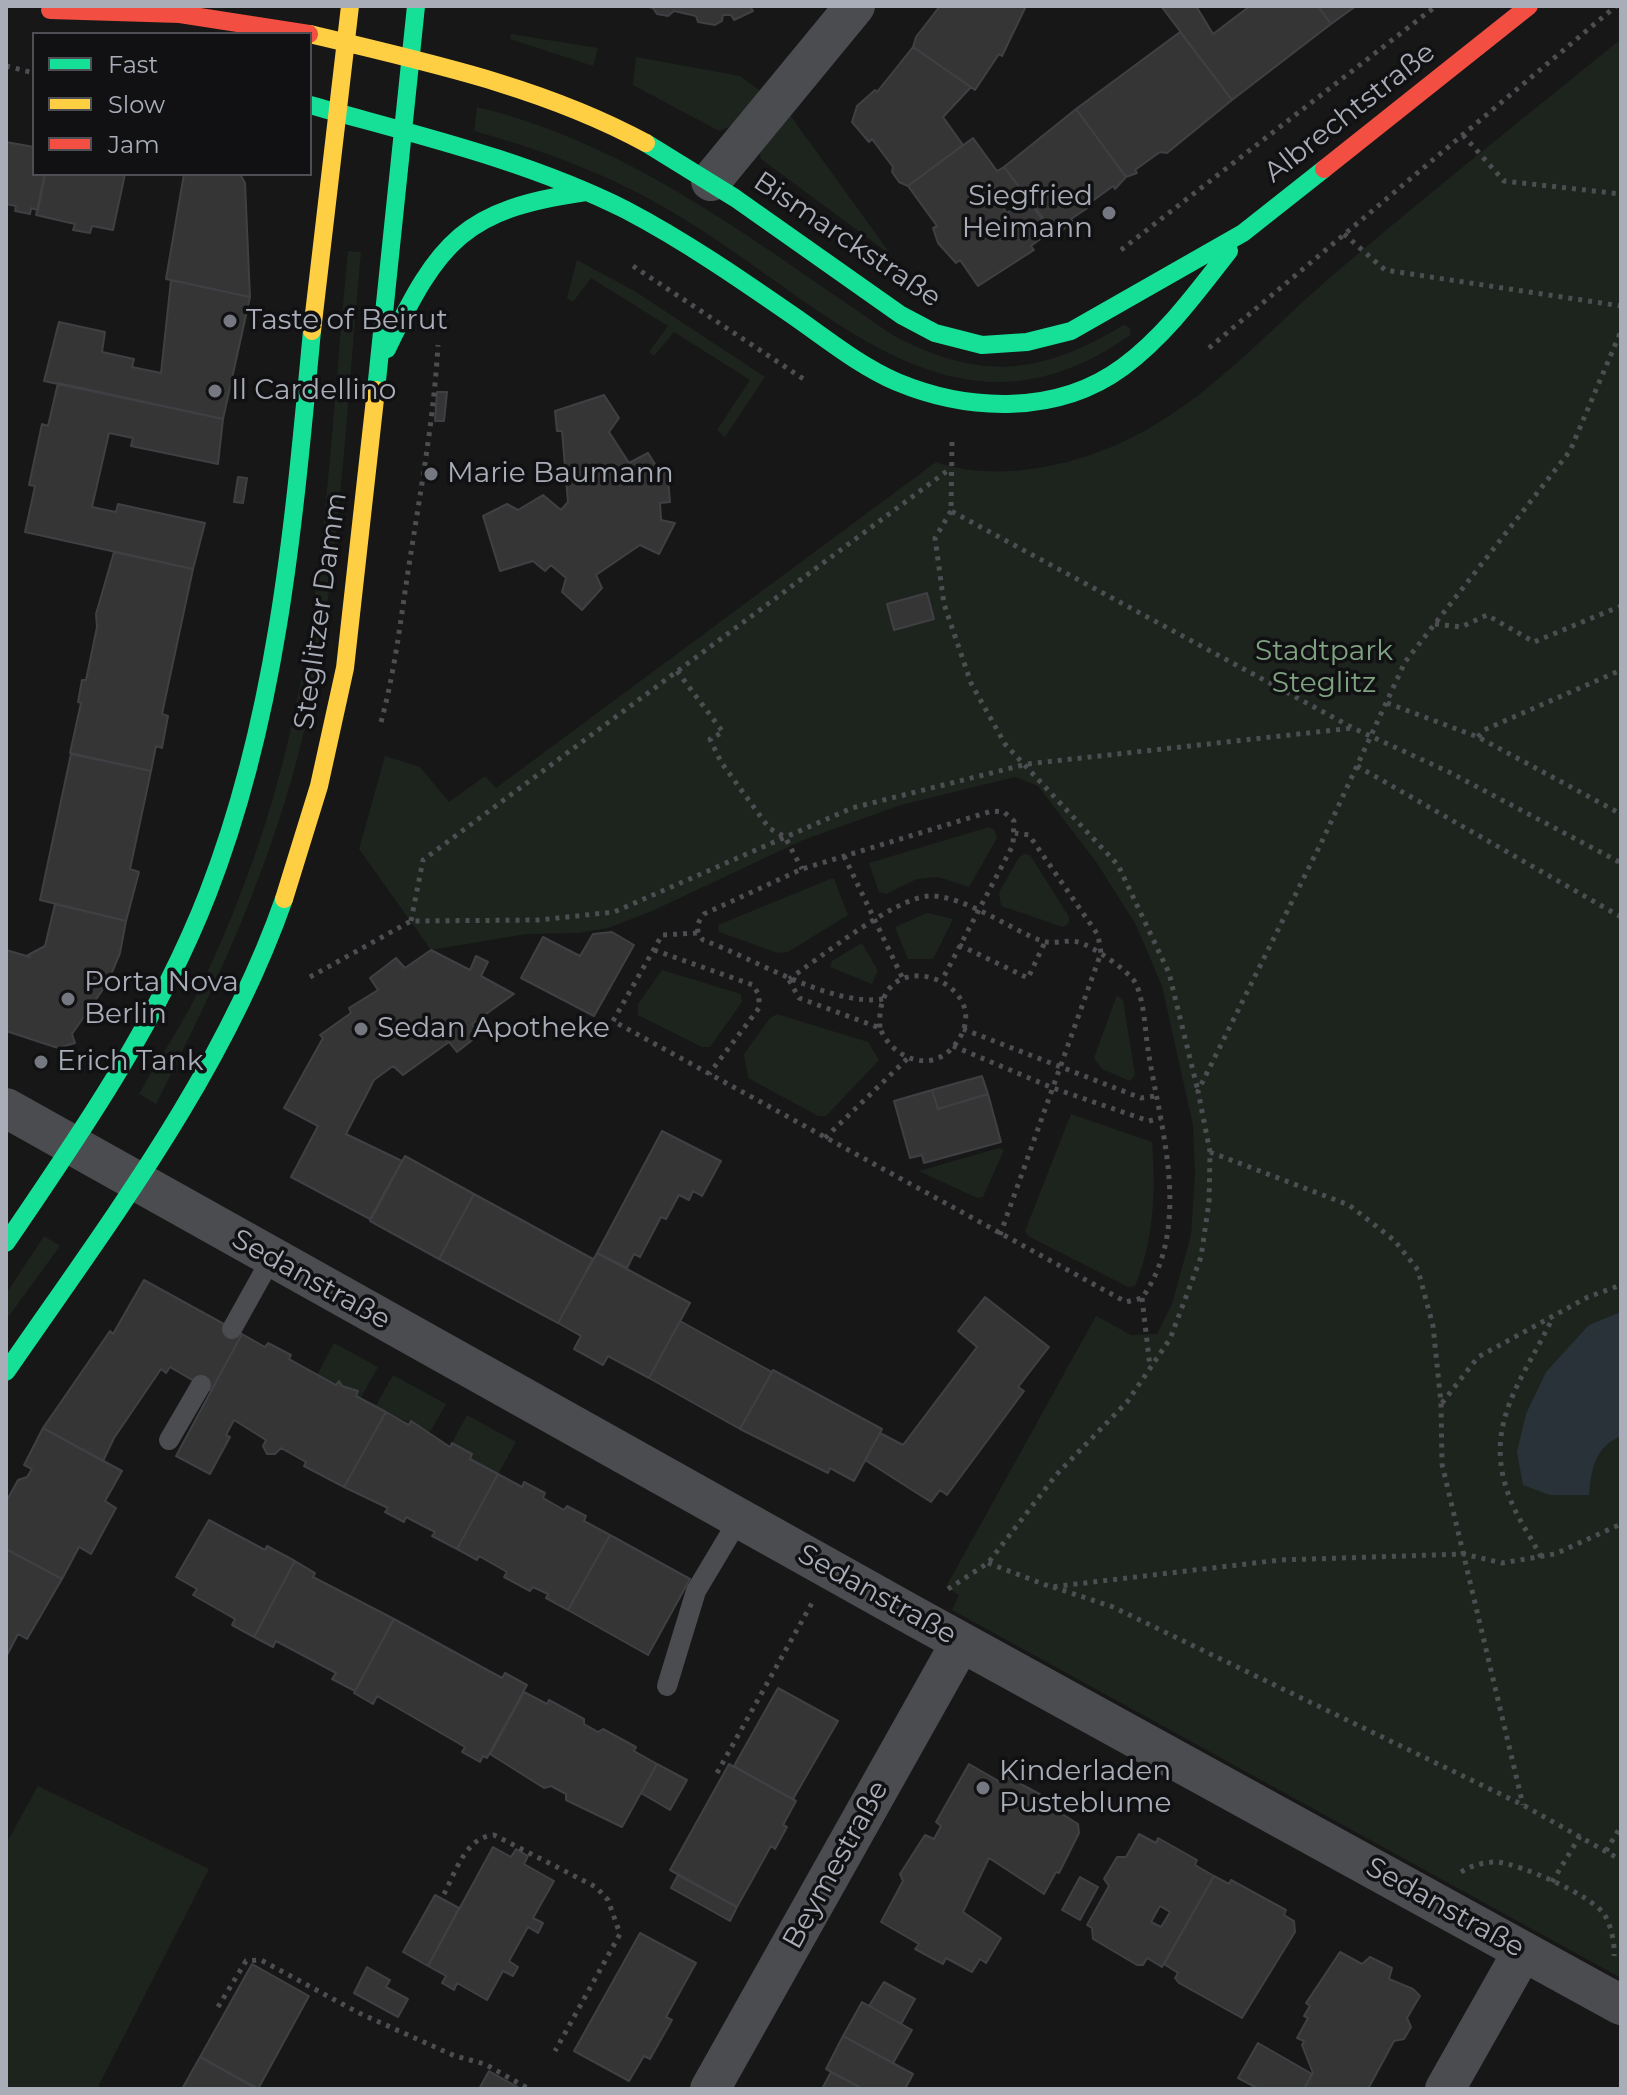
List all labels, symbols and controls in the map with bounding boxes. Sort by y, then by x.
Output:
legend [32,32,312,176]
street label: Albrechtstraße [1258,36,1442,190]
text: Fast [108,50,158,79]
text: Slow [108,90,165,119]
text: Jam [108,130,160,159]
street label: Bismarckstraße [747,165,947,315]
place label: Siegfried Heimann [962,180,1093,246]
marker: Siegfried Heimann [1100,204,1118,222]
place label: Taste of Beirut [246,304,448,338]
marker: Taste of Beirut [221,312,239,330]
place label: Il Cardellino [231,374,396,408]
marker: Il Cardellino [206,382,224,400]
place label: Marie Baumann [447,457,674,491]
marker: Marie Baumann [422,465,440,483]
street label: Steglitzer Damm [288,490,354,732]
park label: Stadtpark Steglitz [1255,635,1393,701]
place label: Porta Nova Berlin [84,966,239,1032]
marker: Porta Nova Berlin [59,990,77,1008]
place label: Sedan Apotheke [377,1012,610,1046]
marker: Sedan Apotheke [352,1020,370,1038]
place label: Erich Tank [57,1045,204,1079]
marker: Erich Tank [32,1053,50,1071]
street label: Sedanstraße [226,1223,396,1337]
street label: Sedanstraße [792,1538,962,1652]
place label: Kinderladen Pusteblume [999,1755,1171,1821]
street label: Beymestraße [776,1775,896,1955]
marker: Kinderladen Pusteblume [974,1779,992,1797]
street label: Sedanstraße [1360,1851,1530,1965]

